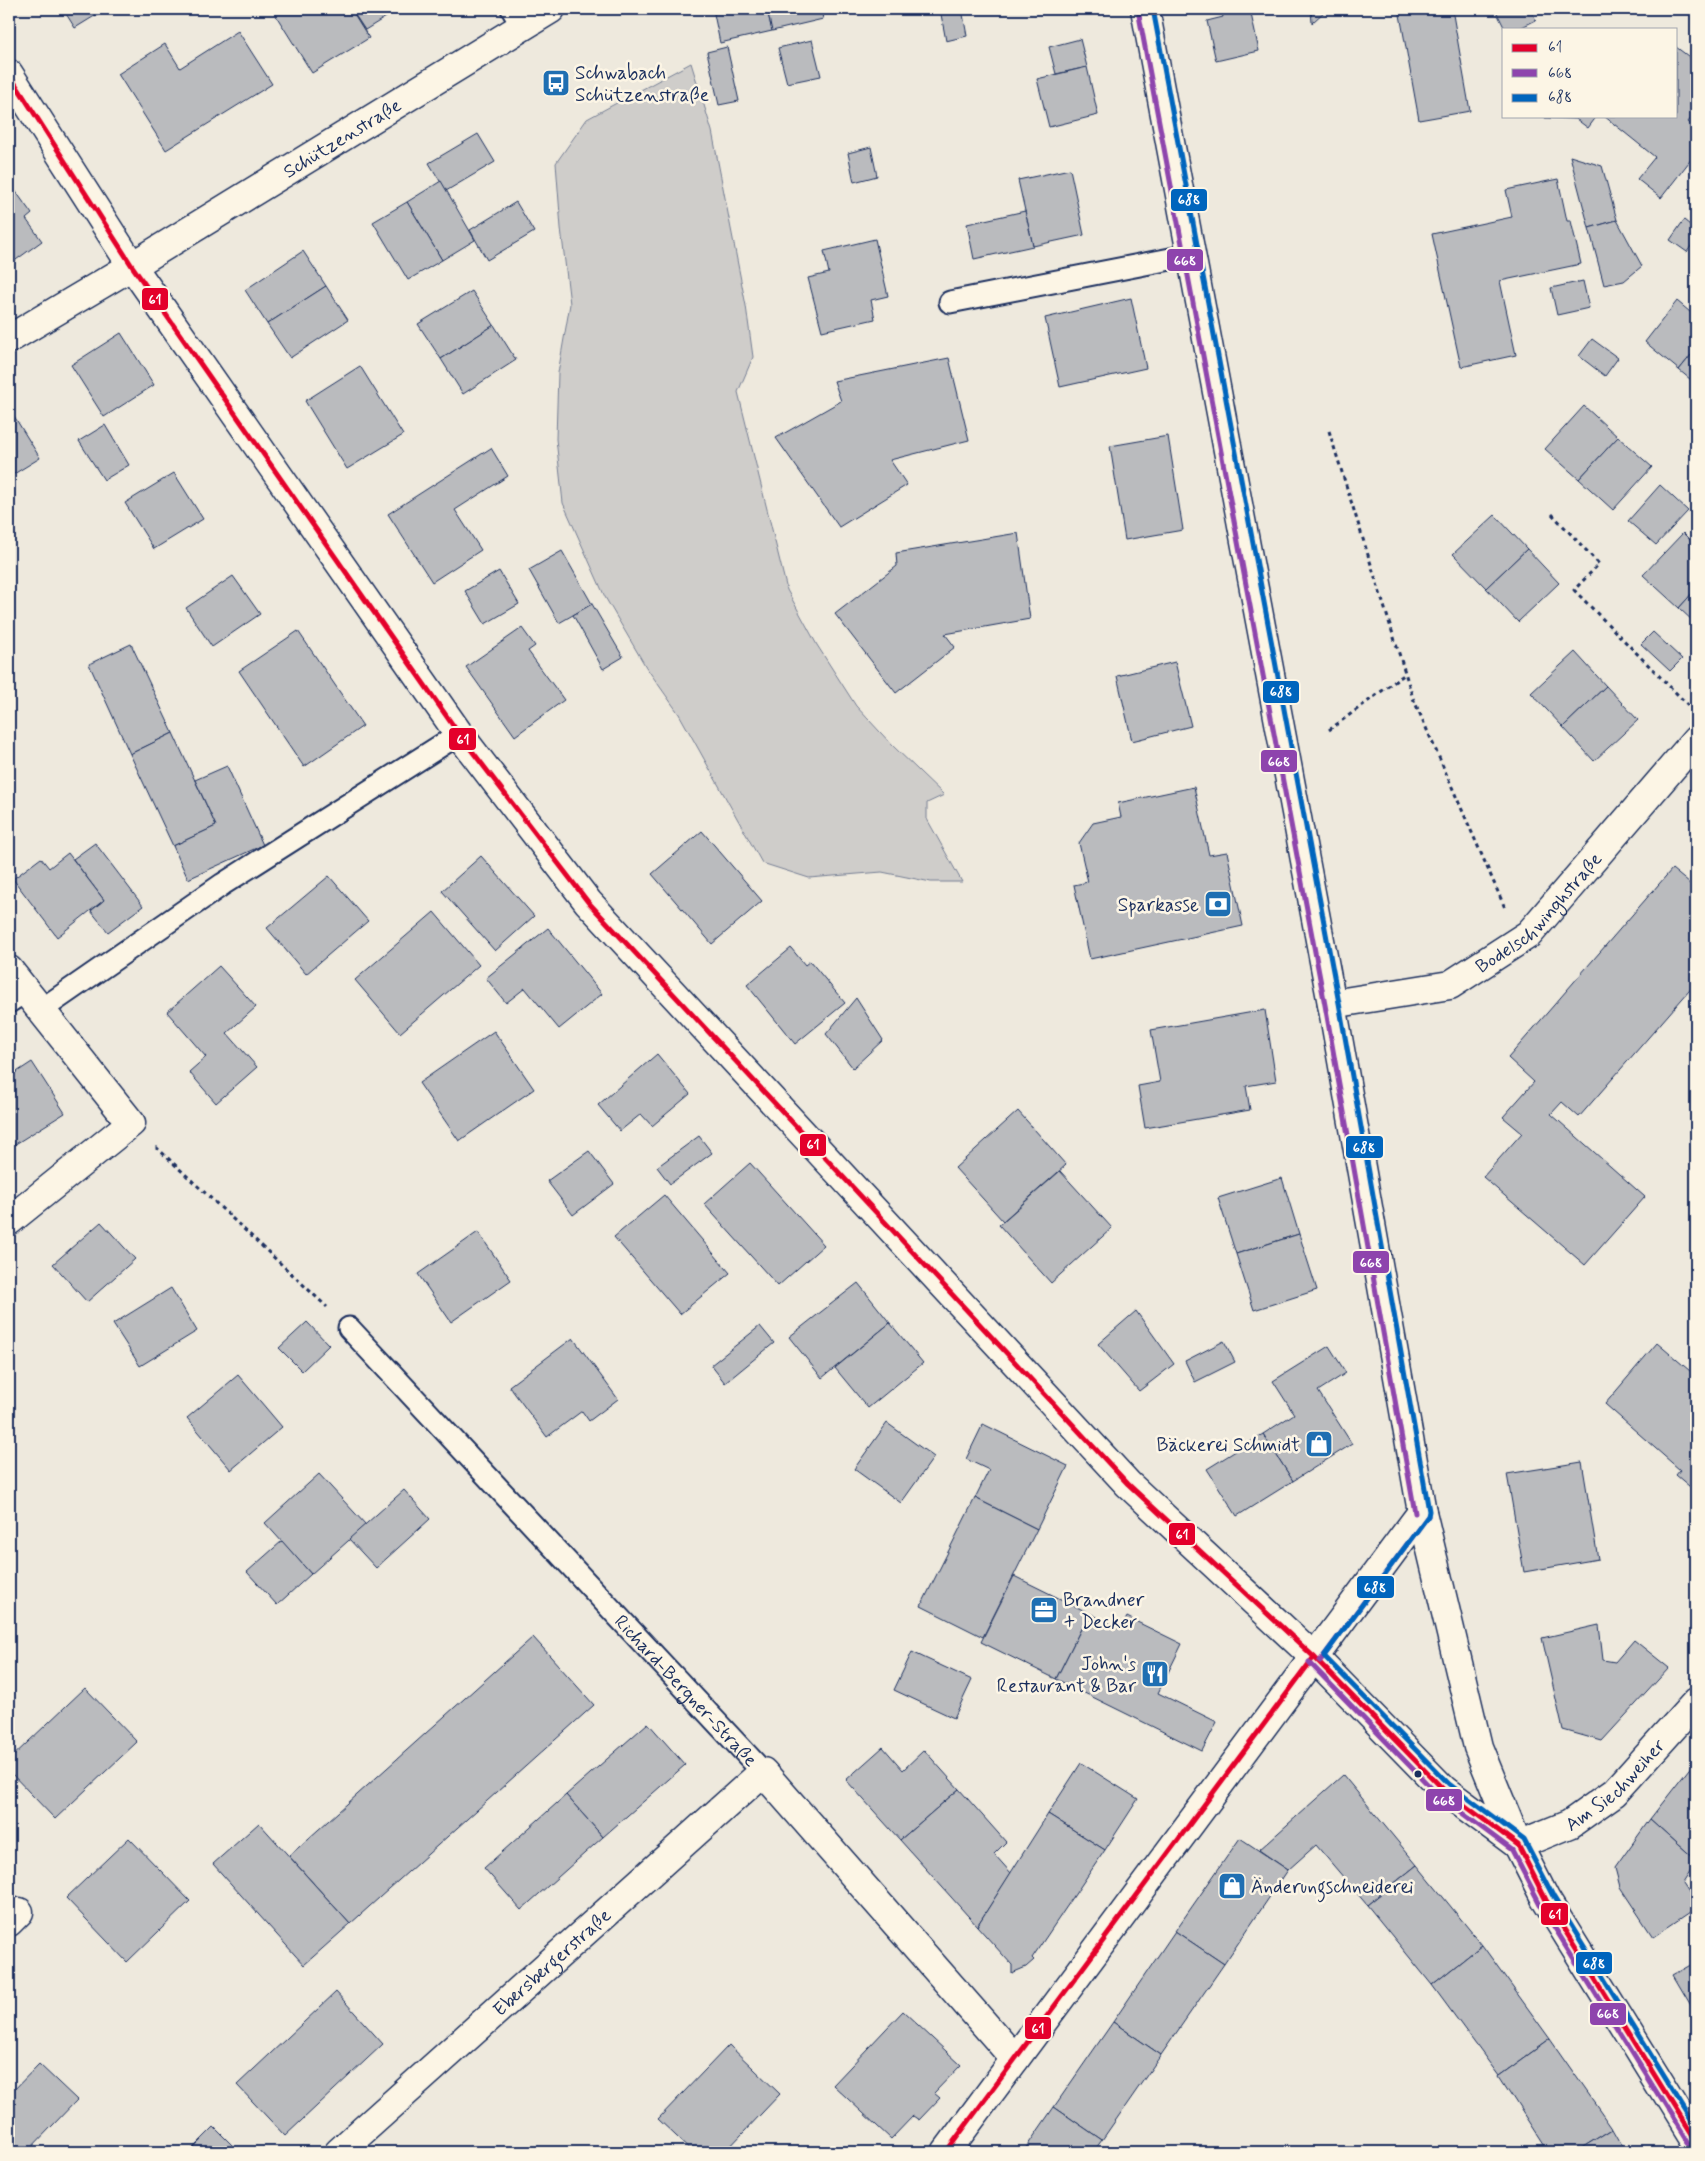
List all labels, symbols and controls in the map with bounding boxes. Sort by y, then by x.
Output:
legend [1502,28,1678,118]
text: 61 [1548,38,1562,58]
place label: Schwabach Schützenstraße [575,61,709,108]
text: 668 [1548,64,1572,84]
bus stop icon: Schwabach Schützenstraße [541,68,571,98]
text: 688 [1548,88,1572,108]
street label: Schützenstraße [279,93,406,184]
line badge: 688 [1170,188,1208,212]
text: 688 [1178,191,1200,209]
line badge: 668 [1166,248,1204,272]
text: 668 [1174,252,1196,270]
line badge: 61 [141,287,169,311]
text: 61 [148,291,162,309]
line badge: 688 [1262,680,1300,704]
text: 688 [1270,683,1292,701]
line badge: 61 [448,727,477,751]
text: 61 [456,731,470,749]
line badge: 668 [1260,749,1298,773]
text: 668 [1268,753,1290,771]
street label: Bodelschwinghstraße [1471,847,1608,979]
bank icon: Sparkasse [1203,889,1233,919]
place label: Sparkasse [1118,893,1199,918]
line badge: 61 [799,1133,827,1157]
line badge: 688 [1345,1135,1384,1159]
text: 61 [806,1136,820,1154]
text: 688 [1353,1139,1375,1157]
line badge: 668 [1352,1250,1390,1274]
text: 668 [1360,1254,1382,1272]
shop icon: Bäckerei Schmidt [1304,1429,1334,1459]
place label: Bäckerei Schmidt [1157,1433,1300,1458]
line badge: 61 [1168,1522,1196,1546]
text: 61 [1175,1526,1189,1544]
line badge: 688 [1356,1575,1395,1599]
text: 688 [1364,1579,1386,1597]
place label: Brandner + Decker [1063,1588,1145,1635]
office icon: Brandner + Decker [1029,1595,1059,1625]
street label: Richard-Bergner-Straße [608,1610,762,1772]
place label: John's Restaurant & Bar [997,1652,1137,1699]
restaurant icon: John's Restaurant & Bar [1140,1659,1170,1689]
street label: Am Siechweiher [1561,1734,1671,1837]
unlabelled marker [1413,1769,1423,1779]
line badge: 668 [1425,1788,1463,1812]
text: 668 [1433,1792,1455,1810]
shop icon: Änderungschneiderei [1217,1871,1247,1901]
place label: Änderungschneiderei [1251,1875,1413,1903]
line badge: 61 [1540,1902,1569,1926]
street label: Ebersbergerstraße [488,1903,617,2022]
text: 61 [1548,1906,1562,1924]
line badge: 688 [1575,1951,1613,1975]
text: 688 [1583,1955,1605,1973]
line badge: 668 [1589,2002,1627,2026]
text: 668 [1597,2005,1619,2023]
line badge: 61 [1024,2016,1052,2040]
text: 61 [1031,2020,1045,2038]

